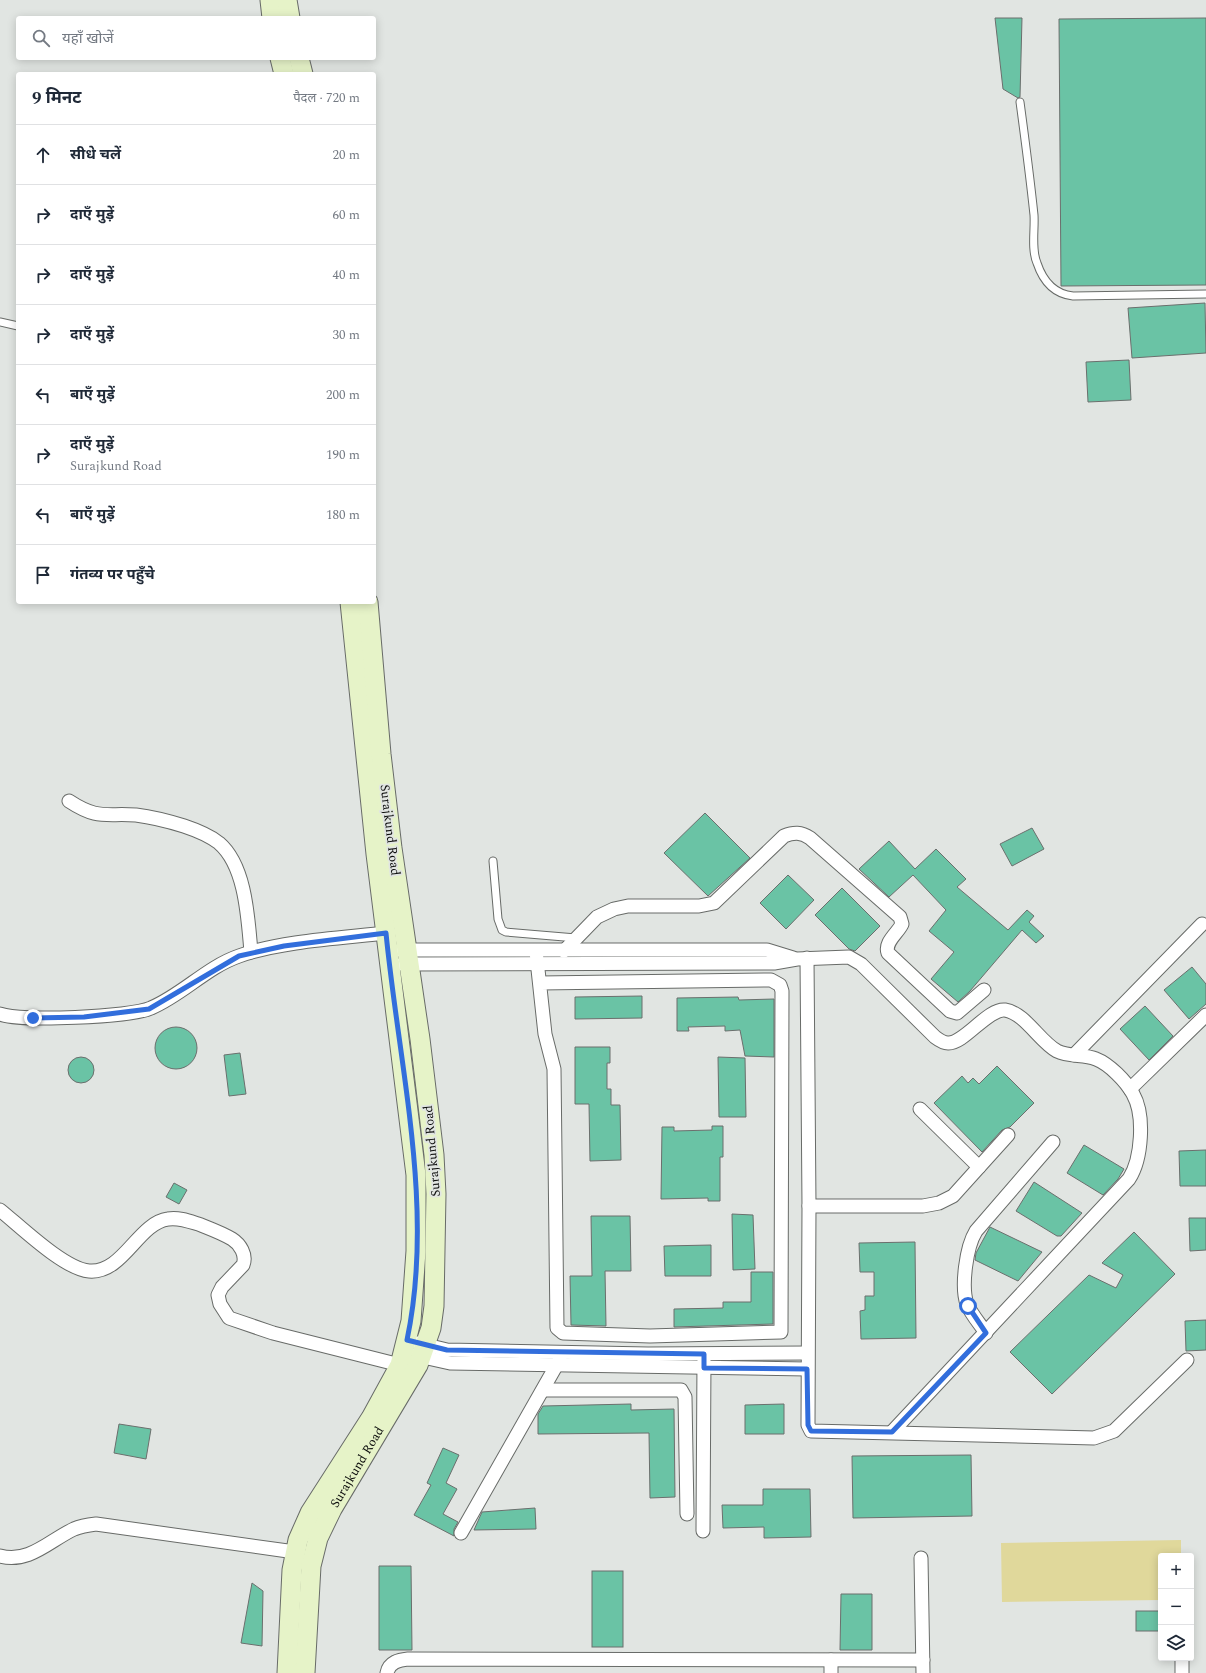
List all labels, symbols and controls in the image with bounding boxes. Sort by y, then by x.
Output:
search box [16,16,376,60]
icon: search [30,27,52,49]
text: यहाँ खोजें [62,27,114,50]
text: 9 मिनट [32,85,81,111]
text: पैदल · 720 m [293,88,360,108]
text: सीधे चलें [70,143,121,166]
icon: ahead [32,144,54,166]
text: 20 m [333,145,360,165]
text: दाएँ मुड़ें [70,203,114,226]
icon: right [32,204,54,226]
text: 60 m [333,205,360,225]
text: दाएँ मुड़ें [70,263,114,286]
icon: right [32,264,54,286]
text: 40 m [333,265,360,285]
text: दाएँ मुड़ें [70,323,114,346]
icon: right [32,324,54,346]
text: 30 m [333,325,360,345]
text: बाएँ मुड़ें [70,383,115,406]
icon: left [32,384,54,406]
text: 200 m [326,385,360,405]
text: दाएँ मुड़ें [70,433,114,456]
icon: right [32,444,54,466]
text: 190 m [326,445,360,465]
text: Surajkund Road [70,456,162,476]
text: बाएँ मुड़ें [70,503,115,526]
icon: left [32,504,54,526]
text: 180 m [326,505,360,525]
text: गंतव्य पर पहुँचे [70,563,155,586]
icon: arrive [32,564,54,586]
street label: Surajkund Road [374,783,406,877]
route end [24,1009,42,1027]
street label: Surajkund Road [418,1104,446,1198]
route start [959,1297,977,1315]
street label: Surajkund Road [325,1423,389,1512]
map controls [1158,1553,1194,1661]
button: + [1158,1553,1194,1589]
button: − [1158,1589,1194,1625]
button: layers [1158,1625,1194,1661]

